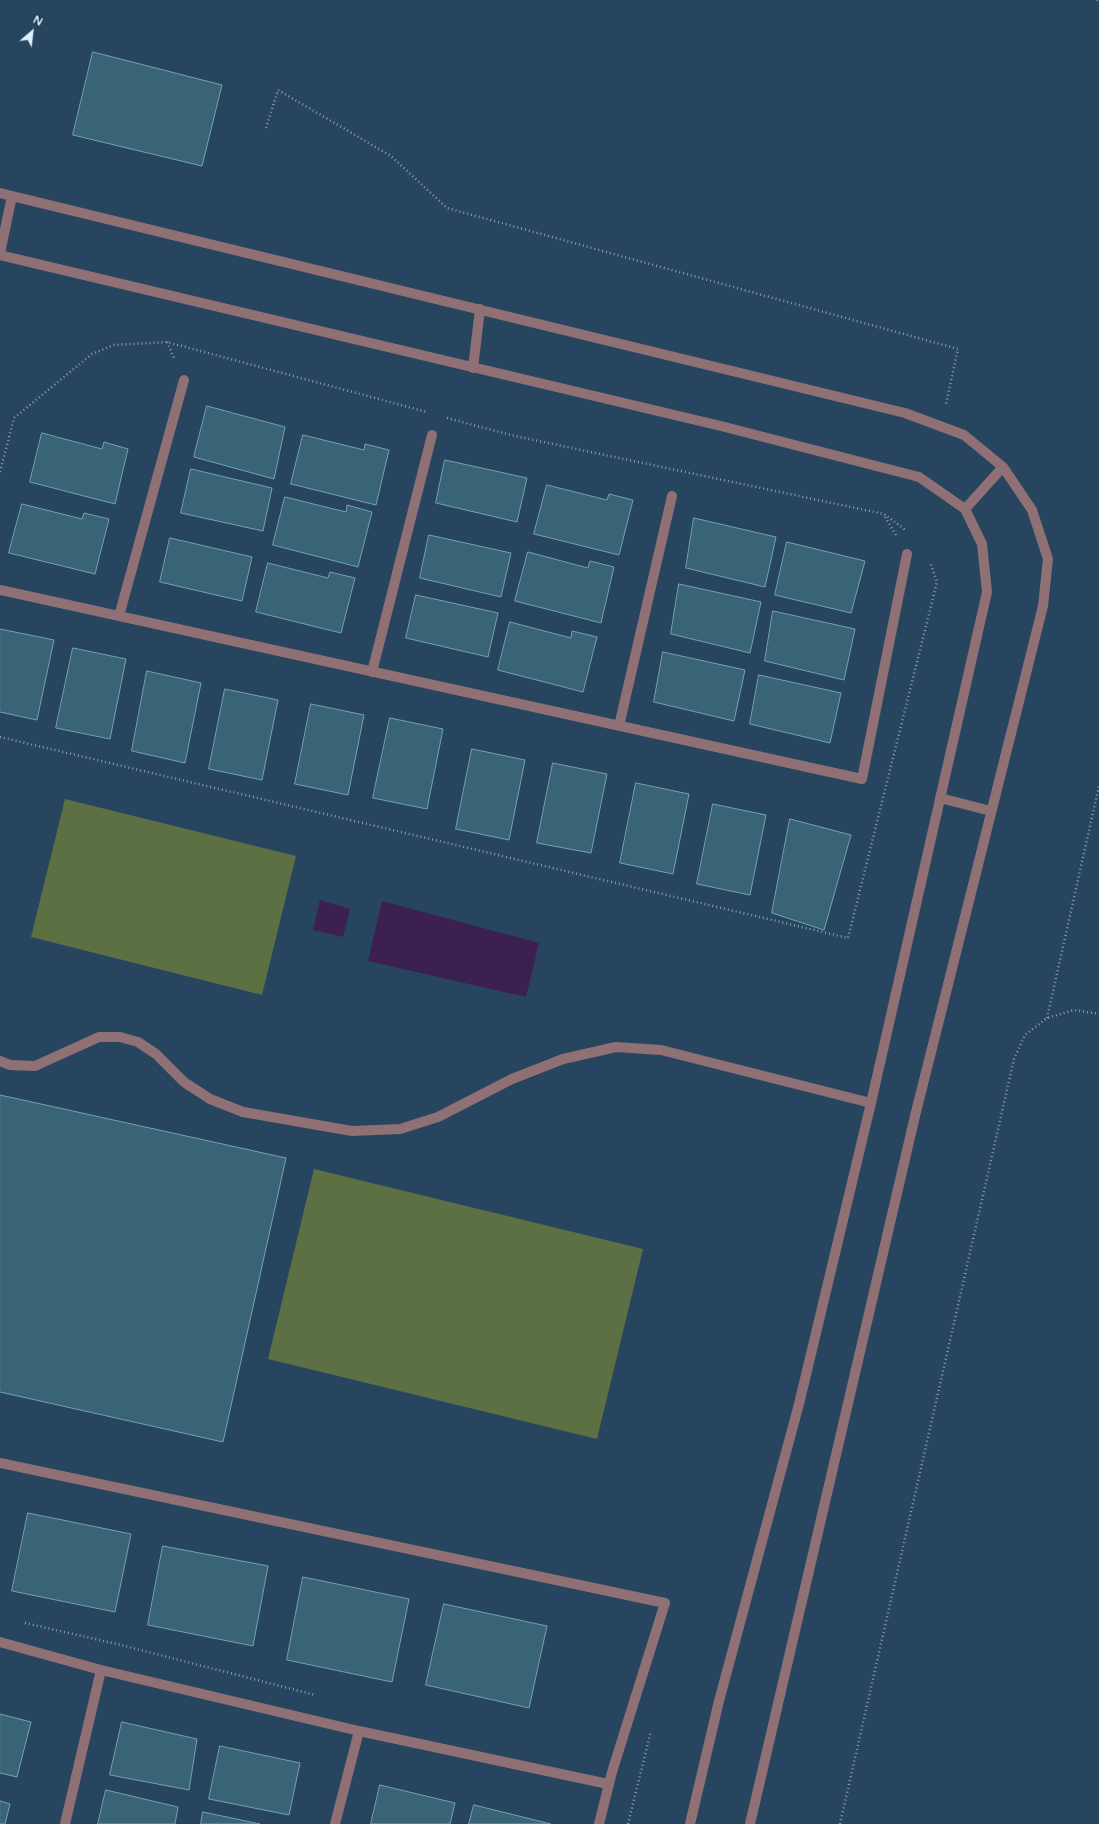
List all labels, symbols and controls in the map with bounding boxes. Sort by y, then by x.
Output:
north arrow [12,12,52,52]
text: N [31,13,45,29]

